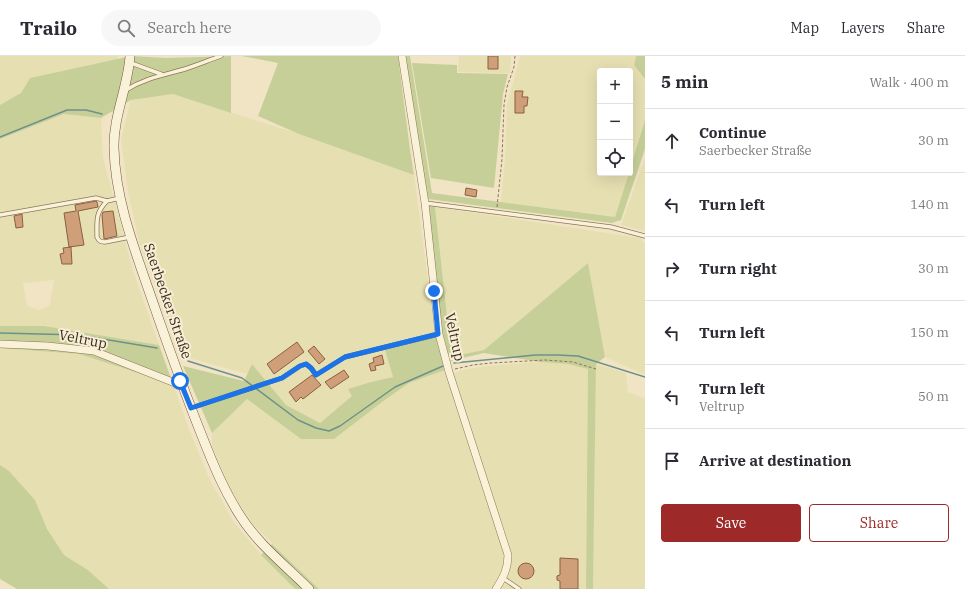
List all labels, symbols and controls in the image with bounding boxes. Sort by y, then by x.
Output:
search box [101,10,381,46]
text: Trailo [20,16,77,40]
icon: search [115,17,137,39]
text: Search here [147,18,232,37]
text: Map [791,19,819,37]
text: Layers [841,19,885,37]
text: Share [907,19,945,37]
map controls [597,68,633,176]
button: + [597,68,633,104]
text: 5 min [661,71,709,93]
text: Walk · 400 m [870,74,949,91]
button: − [597,104,633,140]
text: Continue [699,123,766,142]
icon: ahead [661,130,683,152]
text: 30 m [918,132,949,149]
button: locate [597,140,633,176]
text: Saerbecker Straße [699,142,812,159]
icon: left [661,194,683,216]
text: Turn left [699,195,765,214]
text: 140 m [910,196,949,213]
street label: Saerbecker Straße [140,241,196,361]
icon: right [661,258,683,280]
text: Turn right [699,259,777,278]
text: 30 m [918,260,949,277]
route end [425,282,443,300]
street label: Veltrup [441,311,469,363]
icon: left [661,322,683,344]
text: Turn left [699,323,765,342]
text: 150 m [910,324,949,341]
street label: Veltrup [57,325,109,353]
route start [171,372,189,390]
text: Turn left [699,379,765,398]
icon: left [661,386,683,408]
text: 50 m [918,388,949,405]
text: Veltrup [699,398,744,415]
icon: arrive [661,450,683,472]
text: Arrive at destination [699,451,851,470]
button: Save [661,504,801,542]
button: Share [809,504,949,542]

